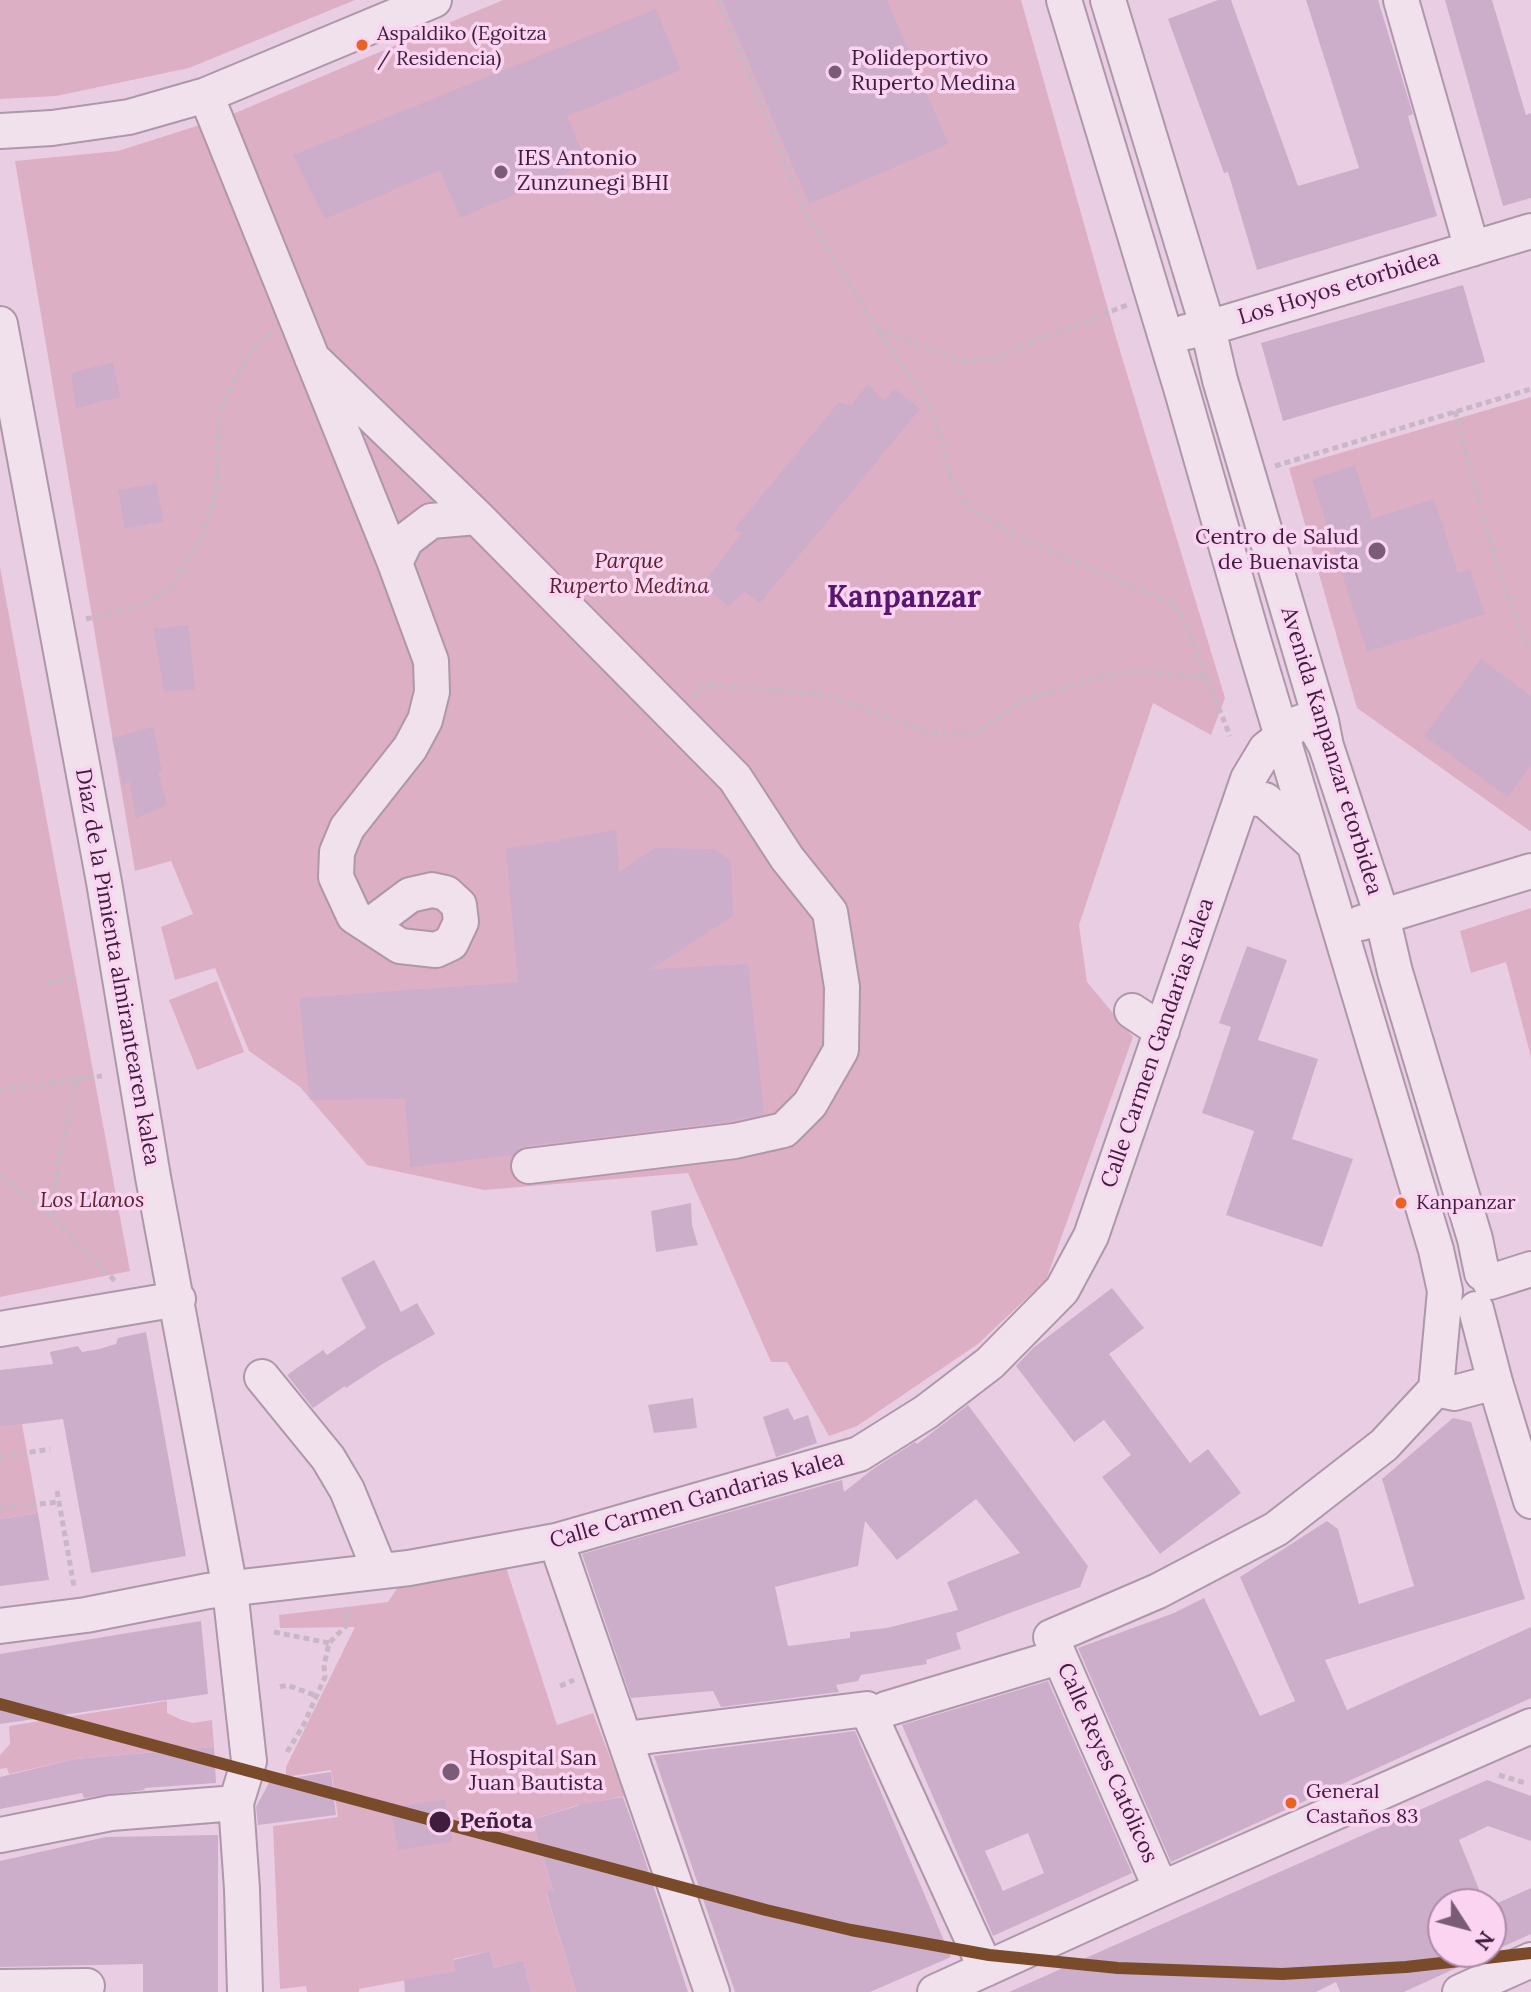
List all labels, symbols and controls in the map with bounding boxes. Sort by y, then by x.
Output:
place label: Aspaldiko (Egoitza / Residencia) [377,22,547,69]
marker: Aspaldiko (Egoitza / Residencia) [354,37,370,53]
place label: Polideportivo Ruperto Medina [851,46,1016,98]
marker: Polideportivo Ruperto Medina [826,63,844,81]
place label: IES Antonio Zunzunegi BHI [517,146,669,198]
marker: IES Antonio Zunzunegi BHI [492,163,510,181]
street label: Los Hoyos etorbidea [1235,245,1443,331]
place label: Centro de Salud de Buenavista [1195,525,1359,576]
marker: Centro de Salud de Buenavista [1366,540,1388,562]
park label: Parque Ruperto Medina [549,549,709,600]
district label: Kanpanzar [827,580,981,616]
street label: Avenida Kanpanzar etorbidea [1275,604,1387,898]
street label: Díaz de la Pimienta almirantearen kalea [69,766,165,1168]
street label: Calle Carmen Gandarias kalea [1096,895,1220,1191]
park label: Los Llanos [40,1188,144,1214]
place label: Kanpanzar [1416,1191,1516,1215]
marker: Kanpanzar [1393,1195,1409,1211]
street label: Calle Carmen Gandarias kalea [547,1445,847,1555]
street label: Calle Reyes Católicos [1051,1659,1163,1867]
place label: Hospital San Juan Bautista [469,1746,604,1798]
marker: Hospital San Juan Bautista [440,1761,462,1783]
place label: General Castaños 83 [1306,1780,1418,1827]
marker: General Castaños 83 [1283,1795,1299,1811]
marker: Peñota [427,1809,453,1835]
place label: Peñota [460,1809,533,1835]
north arrow [1427,1888,1507,1968]
text: N [1468,1926,1501,1956]

